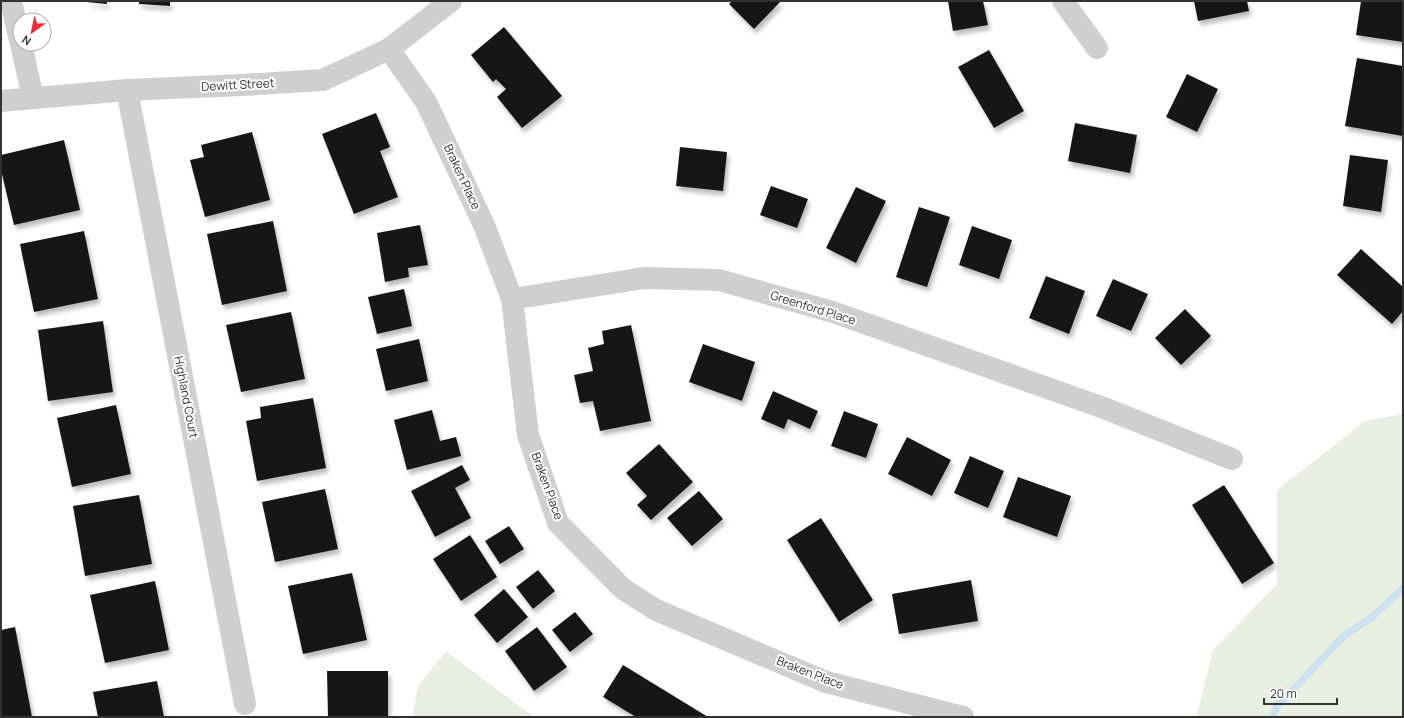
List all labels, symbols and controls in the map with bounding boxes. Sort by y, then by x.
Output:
north arrow [12,12,52,52]
text: N [19,32,34,49]
street label: Dewitt Street [201,74,275,95]
street label: Braken Place [440,141,485,212]
street label: Greenford Place [768,286,858,329]
street label: Highland Court [170,354,203,440]
street label: Braken Place [527,450,568,522]
street label: Braken Place [774,652,846,693]
scale bar [1264,680,1337,706]
text: 20 m [1270,685,1297,702]

